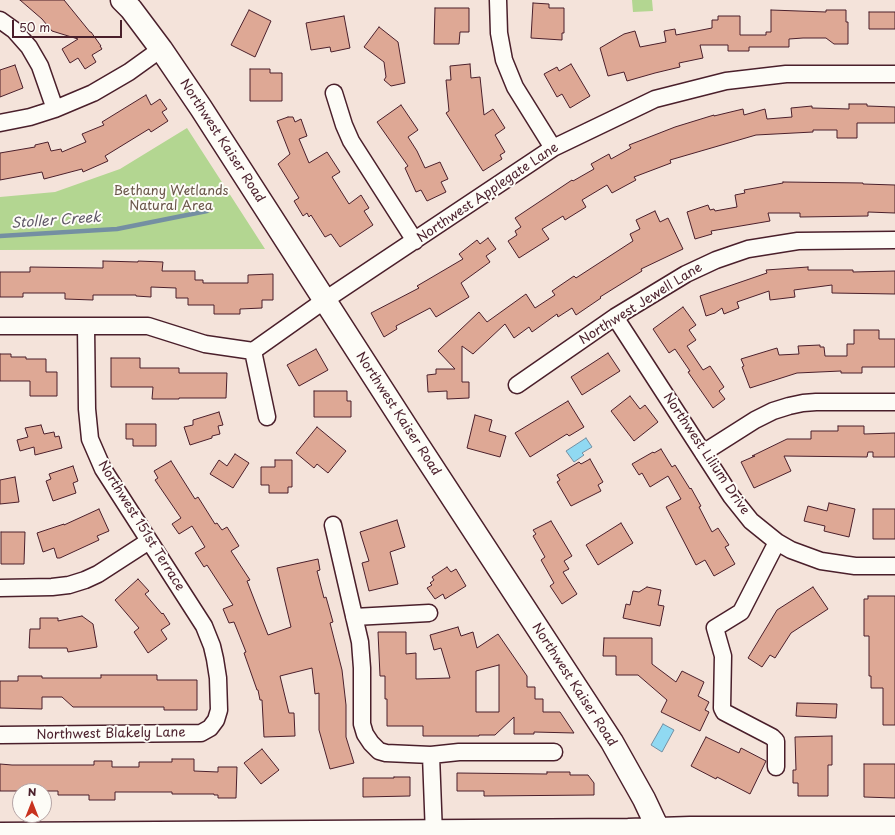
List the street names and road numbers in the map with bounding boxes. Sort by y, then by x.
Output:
street label: Northwest Kaiser Road [176,76,268,206]
street label: Northwest Applegate Lane [414,140,562,246]
street label: Northwest Jewell Lane [577,260,705,348]
street label: Northwest Kaiser Road [352,349,444,479]
street label: Northwest Lilium Drive [659,390,753,518]
street label: Northwest 151st Terrace [94,458,188,594]
street label: Northwest Kaiser Road [528,620,620,750]
street label: Northwest Blakely Lane [36,725,186,743]

